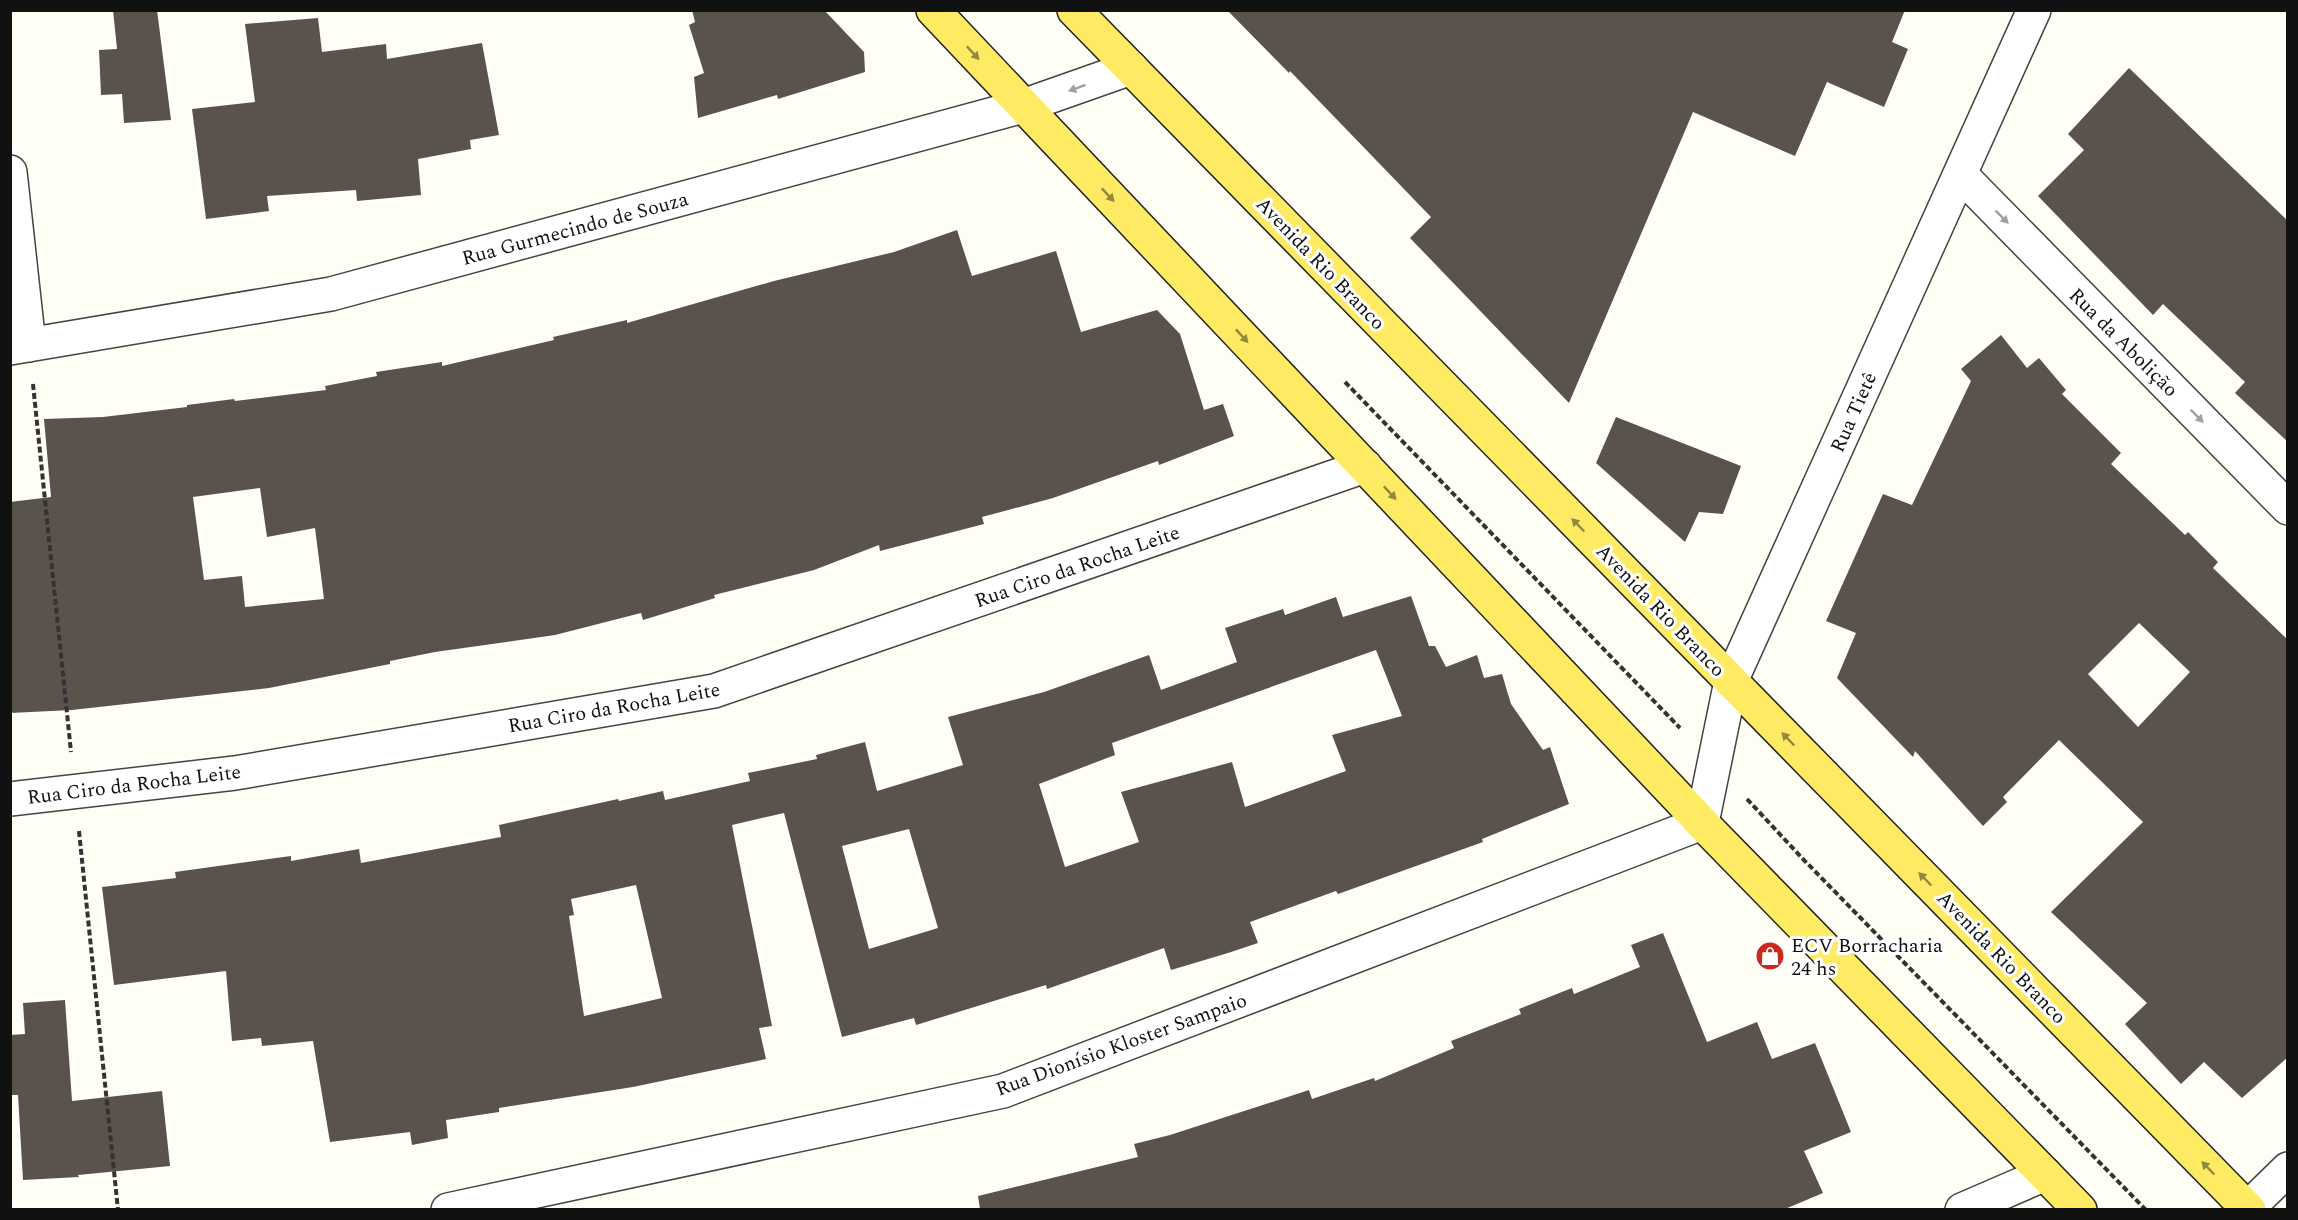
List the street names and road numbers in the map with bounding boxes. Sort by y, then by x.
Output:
street label: Rua Gurmecindo de Souza [459,184,692,274]
street label: Avenida Rio Branco [1248,190,1392,337]
street label: Rua da Abolição [2062,281,2185,404]
street label: Rua Tietê [1823,367,1885,458]
street label: Rua Ciro da Rocha Leite [971,518,1184,616]
street label: Avenida Rio Branco [1588,537,1732,684]
street label: Rua Ciro da Rocha Leite [506,675,723,741]
street label: Rua Ciro da Rocha Leite [26,757,243,813]
street label: Avenida Rio Branco [1929,884,2073,1031]
street label: Rua Dionísio Kloster Sampaio [992,985,1251,1104]

